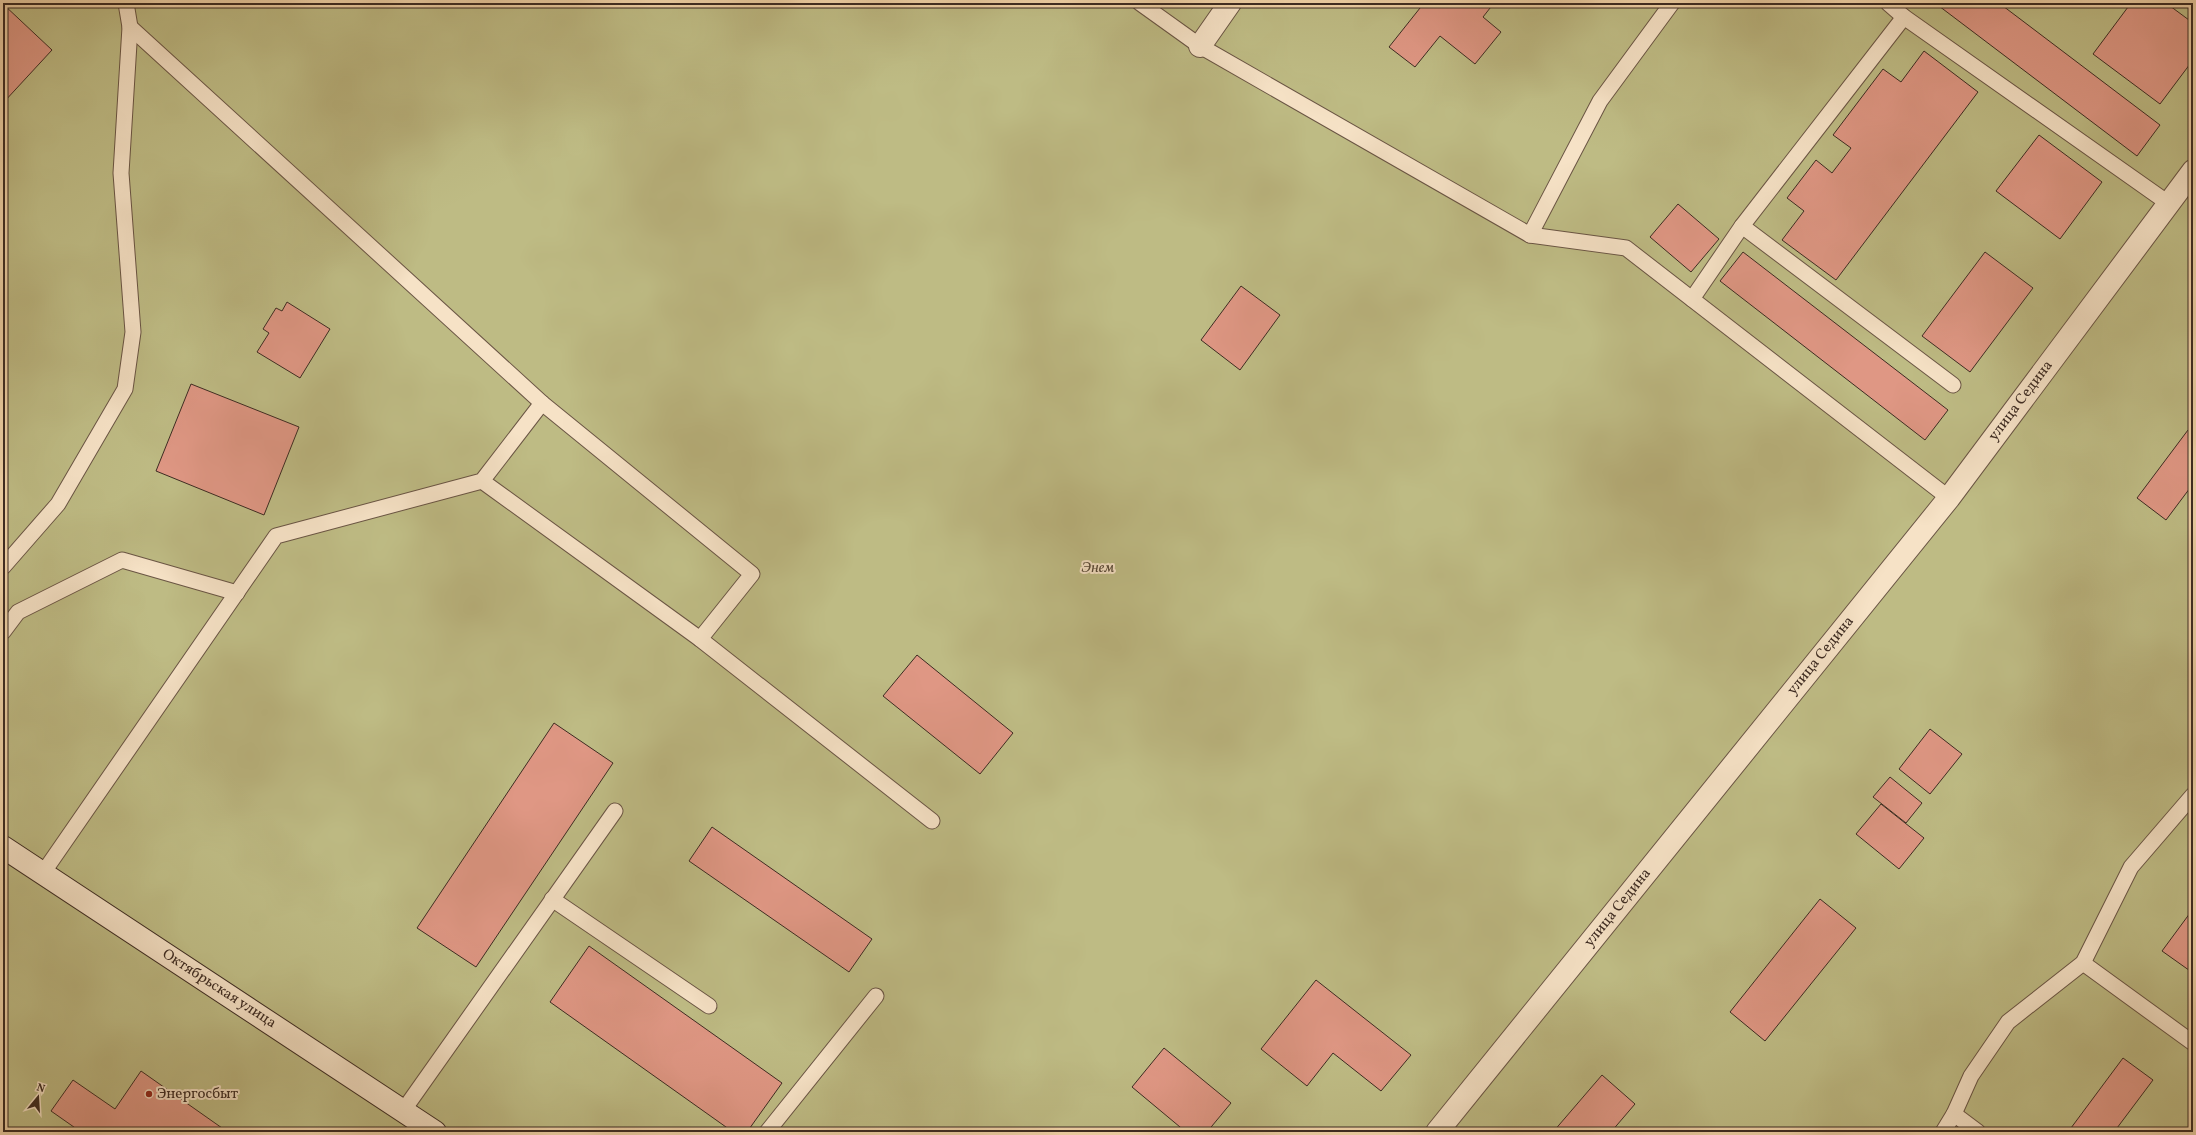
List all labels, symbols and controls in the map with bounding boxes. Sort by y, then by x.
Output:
street label: улица Седина [1984,356,2058,446]
park label: Энем [1082,558,1114,579]
street label: улица Седина [1783,612,1859,700]
street label: улица Седина [1580,864,1656,952]
street label: Октябрьская улица [158,944,280,1034]
north arrow [18,1077,58,1117]
text: N [35,1081,47,1097]
place label: Энергосбыт [157,1084,239,1105]
marker: Энергосбыт [144,1089,154,1099]

